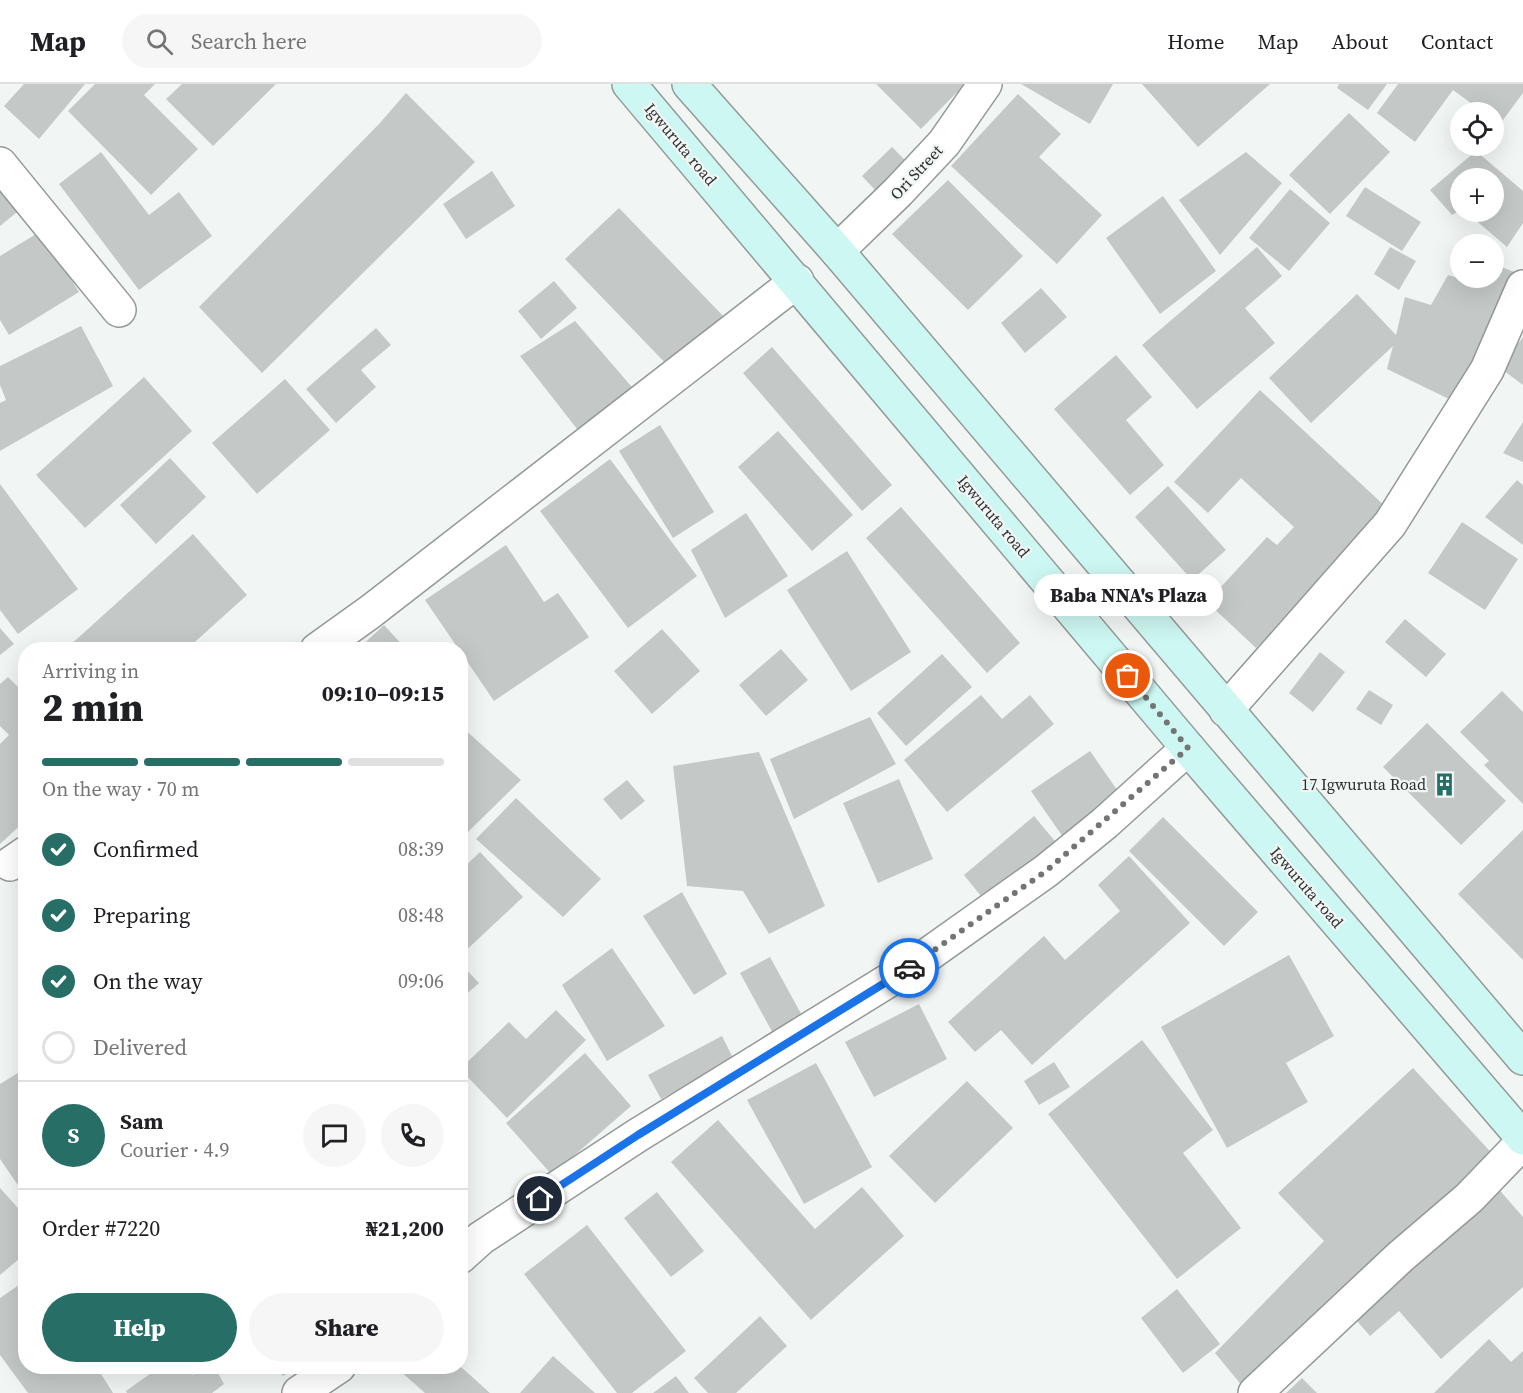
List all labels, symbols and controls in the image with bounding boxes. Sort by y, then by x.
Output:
search box [122,14,542,68]
text: Map [30,22,86,60]
icon: search [143,25,176,58]
text: Search here [191,26,307,56]
text: Home [1167,27,1225,56]
text: Map [1258,27,1299,56]
text: About [1332,27,1388,56]
text: Contact [1421,27,1493,56]
street label: Igwuruta road [640,98,722,190]
map controls [1450,102,1504,288]
button: locate [1450,102,1504,156]
street label: Ori Street [885,139,948,204]
button: + [1450,168,1504,222]
button: − [1450,234,1504,288]
street label: Igwuruta road [953,470,1035,562]
callout: Baba NNA's Plaza [1034,574,1222,616]
text: Baba NNA's Plaza [1050,581,1207,609]
pin [1102,650,1153,701]
text: Arriving in [42,657,139,685]
icon: bag [1111,659,1144,692]
text: 09:10–09:15 [322,678,444,708]
text: 2 min [42,681,144,734]
building icon: 17 Igwuruta Road [1431,771,1457,797]
place label: 17 Igwuruta Road [1301,773,1426,795]
text: On the way · 70 m [42,775,199,803]
icon: check [42,833,75,866]
text: Confirmed [93,834,198,864]
text: 08:39 [398,835,444,863]
street label: Igwuruta road [1265,842,1349,932]
icon: check [42,899,75,932]
text: Preparing [93,900,190,930]
text: 08:48 [398,901,444,929]
courier [879,938,939,998]
icon: car [893,952,926,985]
icon: check [42,965,75,998]
text: On the way [93,966,202,996]
text: 09:06 [398,967,444,995]
text: Delivered [93,1032,187,1062]
button: chat [303,1104,366,1167]
button: phone [381,1104,444,1167]
text: Sam [120,1106,164,1136]
text: S [68,1120,79,1150]
text: Courier · 4.9 [120,1136,229,1164]
pin [514,1173,565,1224]
icon: home [523,1182,556,1215]
text: Order #7220 [42,1213,160,1243]
text: ₦21,200 [366,1213,444,1243]
button: Help [42,1293,237,1362]
button: Share [249,1293,444,1362]

